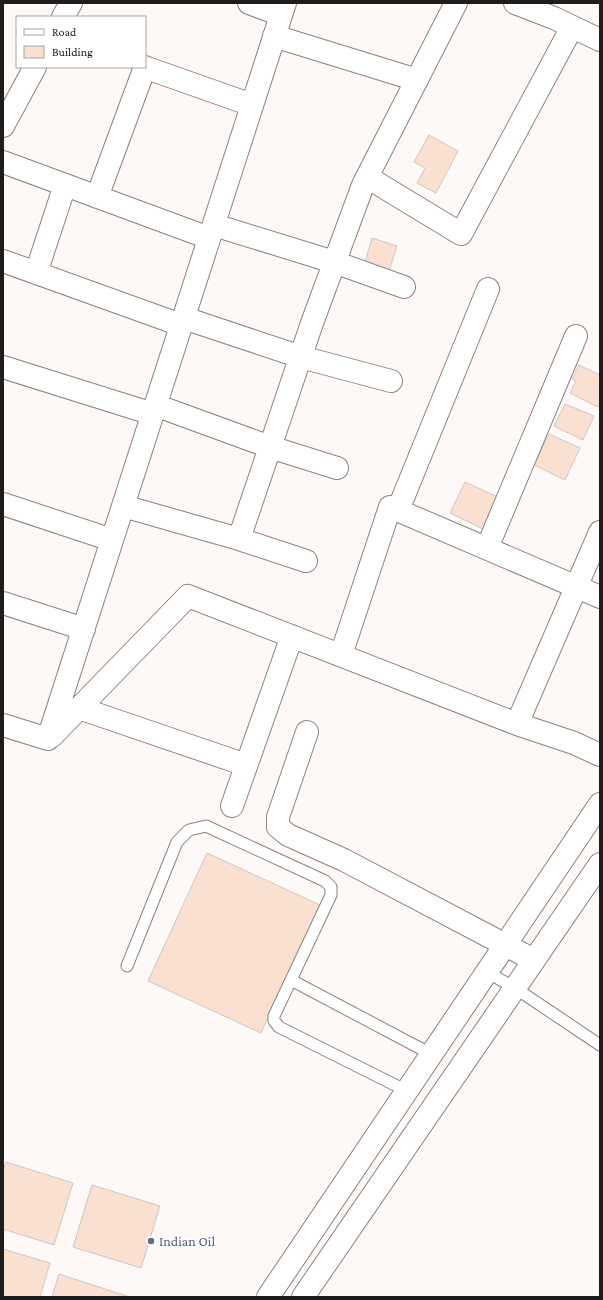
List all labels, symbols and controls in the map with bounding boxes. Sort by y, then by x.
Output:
legend [16,16,146,68]
text: Road [52,25,77,39]
text: Building [52,45,93,59]
place label: Indian Oil [159,1233,215,1249]
marker: Indian Oil [146,1236,156,1246]

